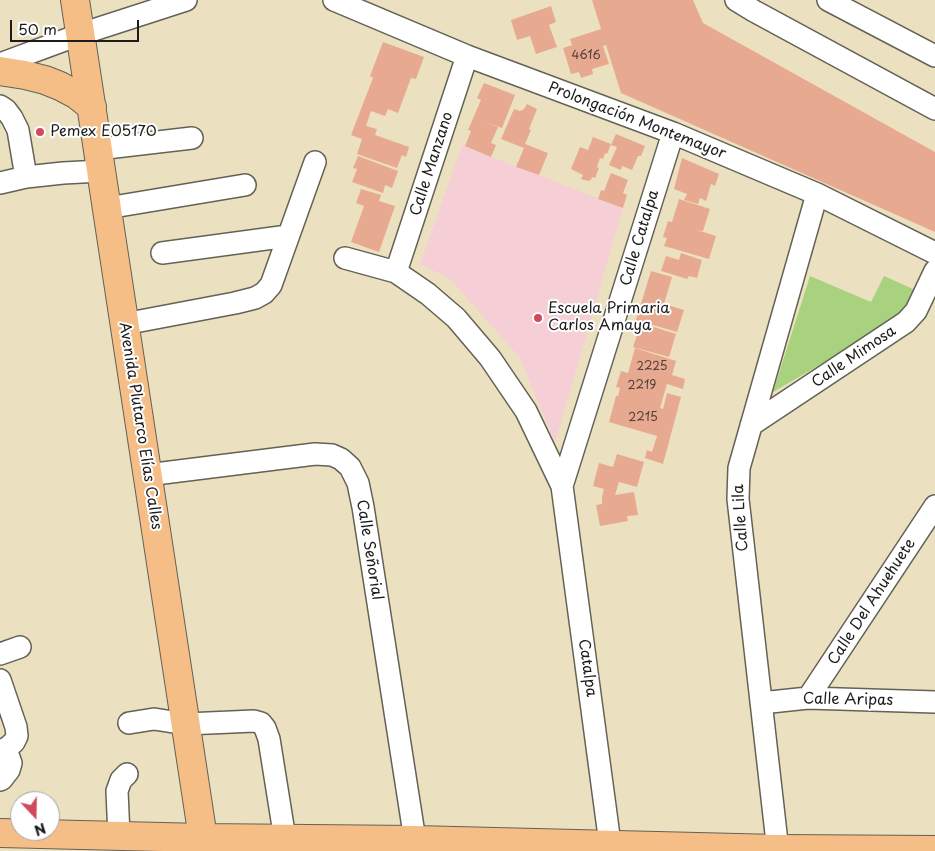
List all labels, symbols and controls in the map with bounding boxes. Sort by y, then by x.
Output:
scale bar [12,10,141,42]
text: 50 m [18,17,57,40]
house number: 4616 [571,49,601,63]
street label: Prolongación Montemayor [546,79,728,163]
street label: Calle Manzano [407,110,457,218]
place label: Pemex E05170 [50,123,157,141]
marker: Pemex E05170 [34,126,46,138]
street label: Calle Catalpa [617,188,663,288]
place label: Escuela Primaria Carlos Amaya [548,300,670,335]
marker: Escuela Primaria Carlos Amaya [532,312,544,324]
street label: Avenida Plutarco Elías Calles [115,321,165,531]
street label: Calle Mimosa [809,322,899,392]
house number: 2225 [636,360,668,374]
house number: 2219 [628,379,656,393]
house number: 2215 [628,411,658,425]
street label: Calle Lila [730,484,752,552]
street label: Calle Señorial [352,498,386,602]
street label: Calle Del Ahuehuete [825,536,919,668]
street label: Catalpa [574,638,600,698]
street label: Calle Aripas [803,690,893,710]
north arrow [10,791,60,841]
text: N [31,818,49,841]

